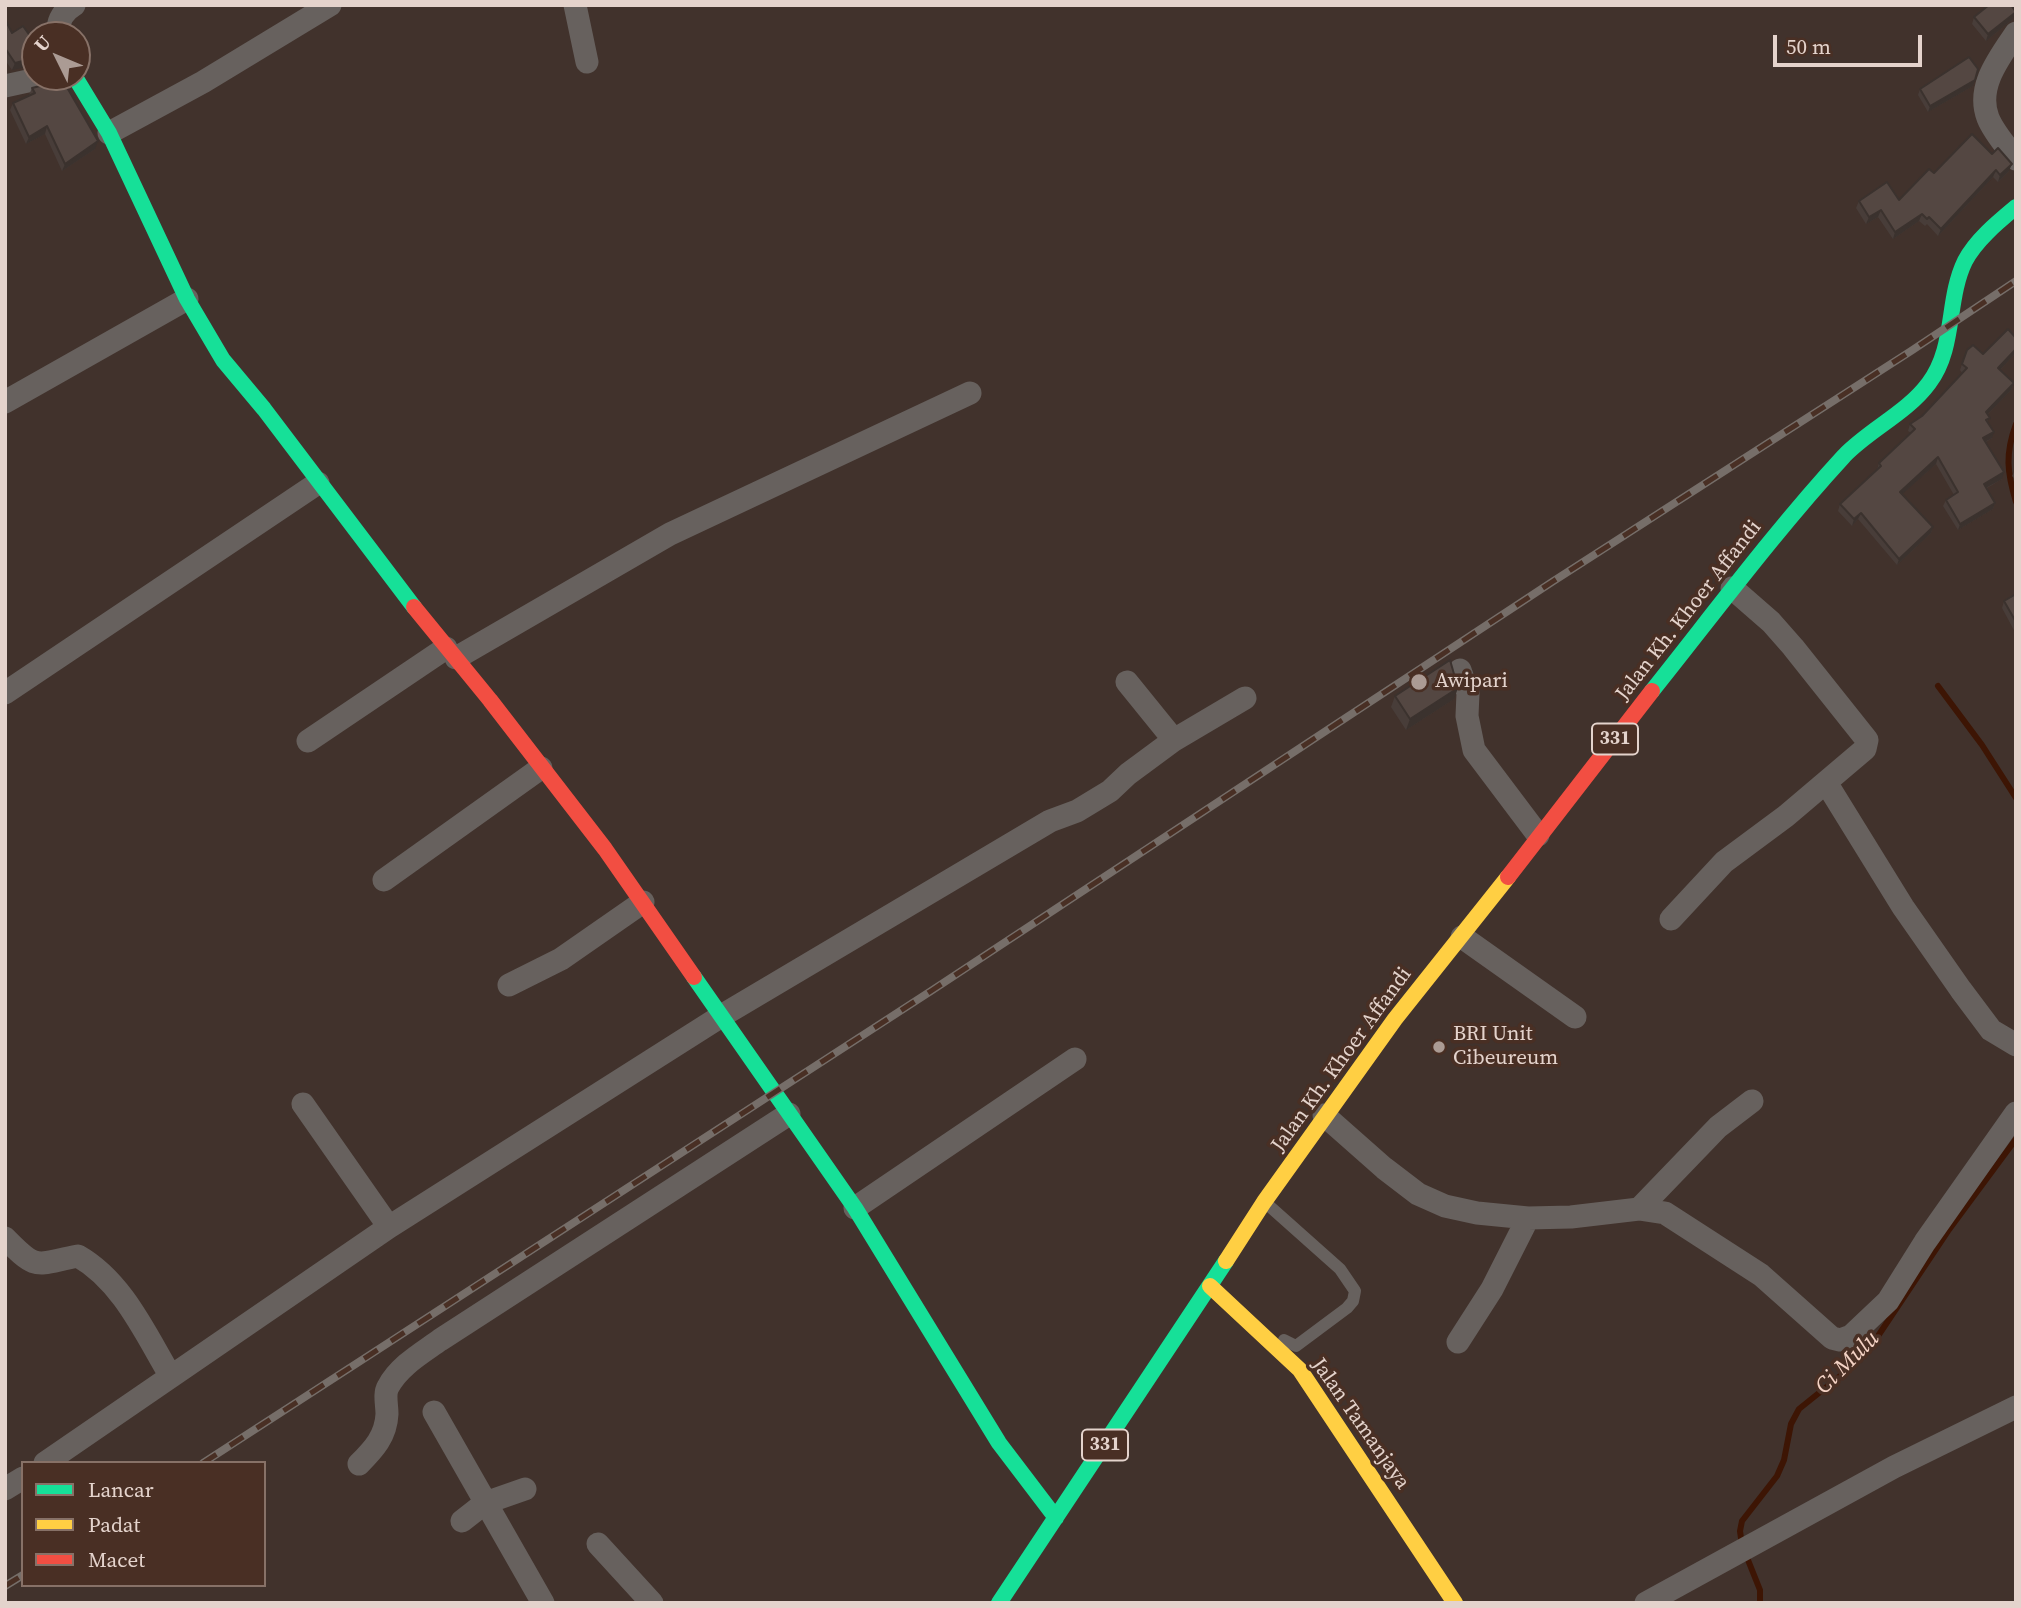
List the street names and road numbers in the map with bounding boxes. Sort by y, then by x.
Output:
street label: Jalan Kh. Khoer Affandi [1611,516,1767,706]
road number: 331 [1592,724,1638,754]
street label: Jalan Kh. Khoer Affandi [1267,963,1417,1157]
street label: Jalan Tamanjaya [1305,1354,1415,1494]
road number: 331 [1082,1429,1128,1460]

